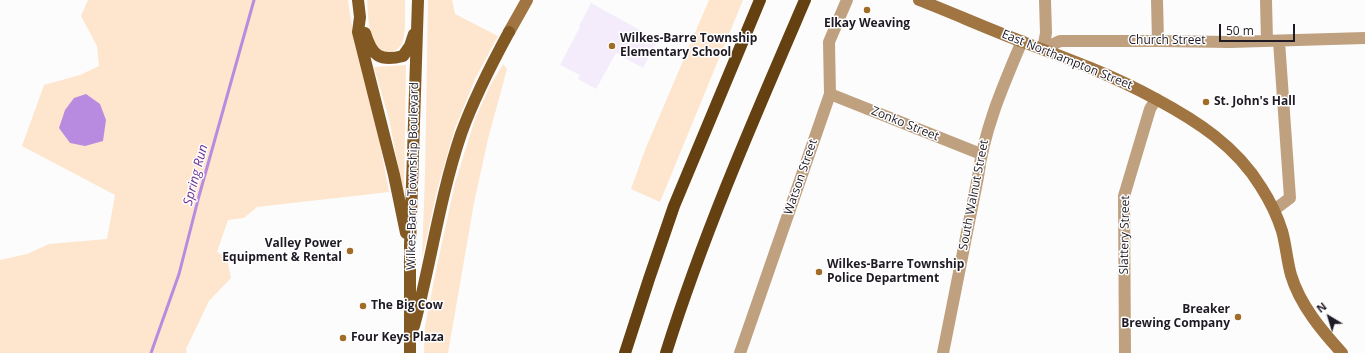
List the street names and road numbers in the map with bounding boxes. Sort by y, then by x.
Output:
street label: East Northampton Street [999,27,1135,93]
street label: Church Street [1129,34,1205,48]
street label: Wilkes-Barre Township Boulevard [404,82,422,270]
street label: Zonko Street [869,104,941,144]
street label: Watson Street [781,137,821,217]
street label: South Walnut Street [956,138,992,252]
street label: Slattery Street [1117,195,1133,275]

